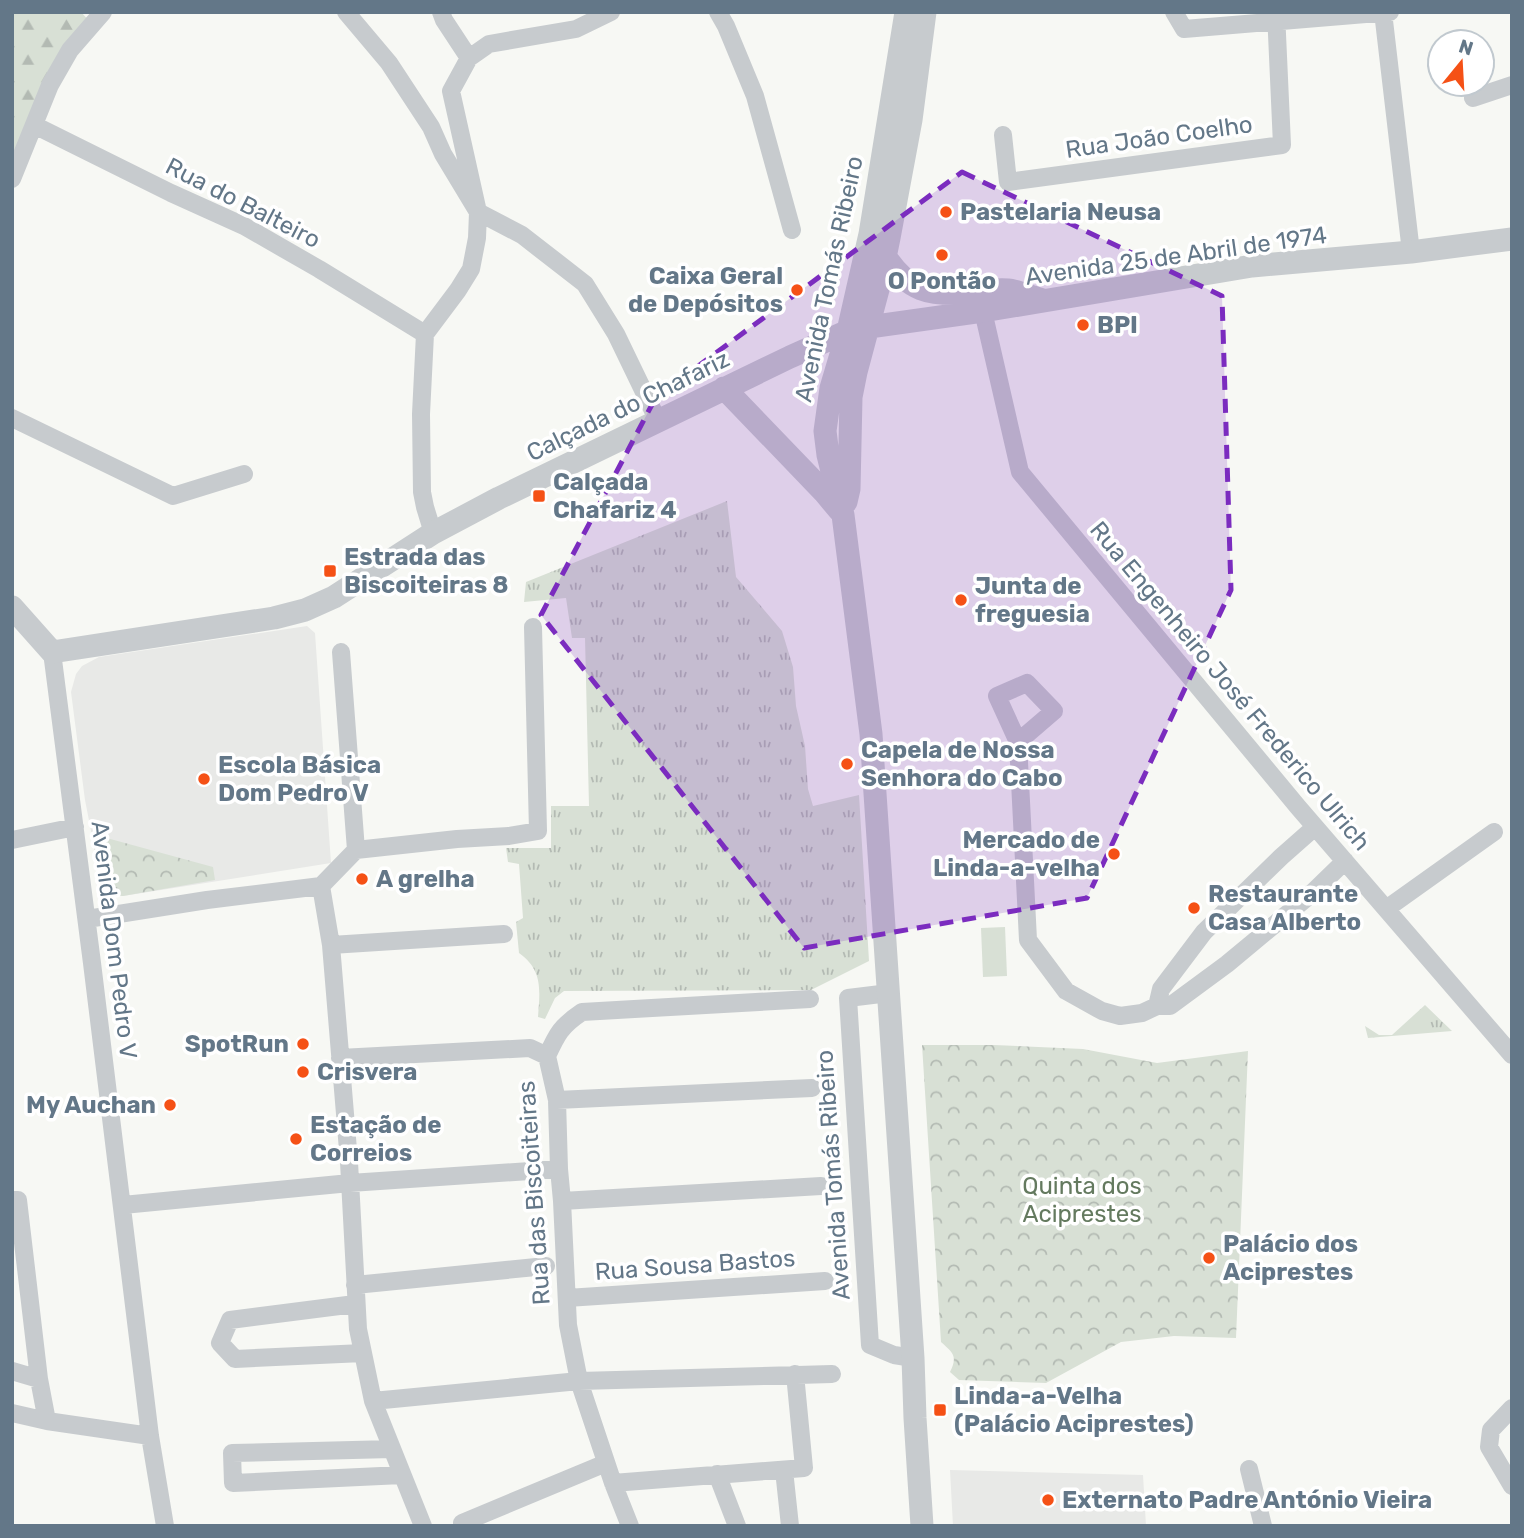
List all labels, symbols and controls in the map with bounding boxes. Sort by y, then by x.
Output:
north arrow [1426,28,1496,98]
text: N [1456,34,1476,60]
street label: Rua João Coelho [1064,110,1254,164]
street label: Rua do Balteiro [161,152,325,254]
street label: Avenida Tomás Ribeiro [789,154,869,404]
place label: Pastelaria Neusa [960,198,1161,226]
marker: Pastelaria Neusa [938,204,954,220]
street label: Avenida 25 de Abril de 1974 [1023,221,1329,291]
marker: O Pontão [934,247,950,263]
place label: Caixa Geral de Depósitos [628,262,783,318]
place label: O Pontão [888,267,996,295]
marker: Caixa Geral de Depósitos [789,282,805,298]
place label: BPI [1097,311,1138,339]
marker: BPI [1075,317,1091,333]
street label: Calçada do Chafariz [522,345,734,467]
place label: Calçada Chafariz 4 [553,468,677,524]
marker: Calçada Chafariz 4 [531,488,547,504]
street label: Rua Engenheiro José Frederico Ulrich [1084,516,1376,856]
place label: Estrada das Biscoiteiras 8 [344,543,509,599]
marker: Estrada das Biscoiteiras 8 [322,563,338,579]
place label: Junta de freguesia [975,572,1090,628]
marker: Junta de freguesia [953,592,969,608]
place label: Capela de Nossa Senhora do Cabo [861,736,1063,792]
place label: Escola Básica Dom Pedro V [218,751,381,807]
marker: Capela de Nossa Senhora do Cabo [839,756,855,772]
marker: Escola Básica Dom Pedro V [196,771,212,787]
street label: Avenida Dom Pedro V [86,819,142,1061]
place label: Mercado de Linda-a-velha [933,826,1100,882]
marker: Mercado de Linda-a-velha [1106,846,1122,862]
place label: A grelha [376,865,475,893]
marker: A grelha [354,871,370,887]
place label: Restaurante Casa Alberto [1208,880,1361,936]
marker: Restaurante Casa Alberto [1186,900,1202,916]
place label: SpotRun [185,1030,289,1058]
marker: SpotRun [295,1036,311,1052]
street label: Avenida Tomás Ribeiro [810,1049,856,1301]
place label: Crisvera [317,1058,417,1086]
marker: Crisvera [295,1064,311,1080]
street label: Rua das Biscoiteiras [512,1080,556,1306]
place label: My Auchan [26,1091,156,1119]
marker: My Auchan [162,1097,178,1113]
place label: Estação de Correios [310,1111,441,1167]
marker: Estação de Correios [288,1131,304,1147]
park label: Quinta dos Aciprestes [1022,1172,1142,1228]
place label: Palácio dos Aciprestes [1223,1230,1358,1286]
street label: Rua Sousa Bastos [594,1244,796,1286]
marker: Palácio dos Aciprestes [1201,1250,1217,1266]
place label: Linda-a-Velha (Palácio Aciprestes) [954,1382,1194,1438]
marker: Linda-a-Velha (Palácio Aciprestes) [932,1402,948,1418]
place label: Externato Padre António Vieira [1062,1486,1432,1514]
marker: Externato Padre António Vieira [1040,1492,1056,1508]

